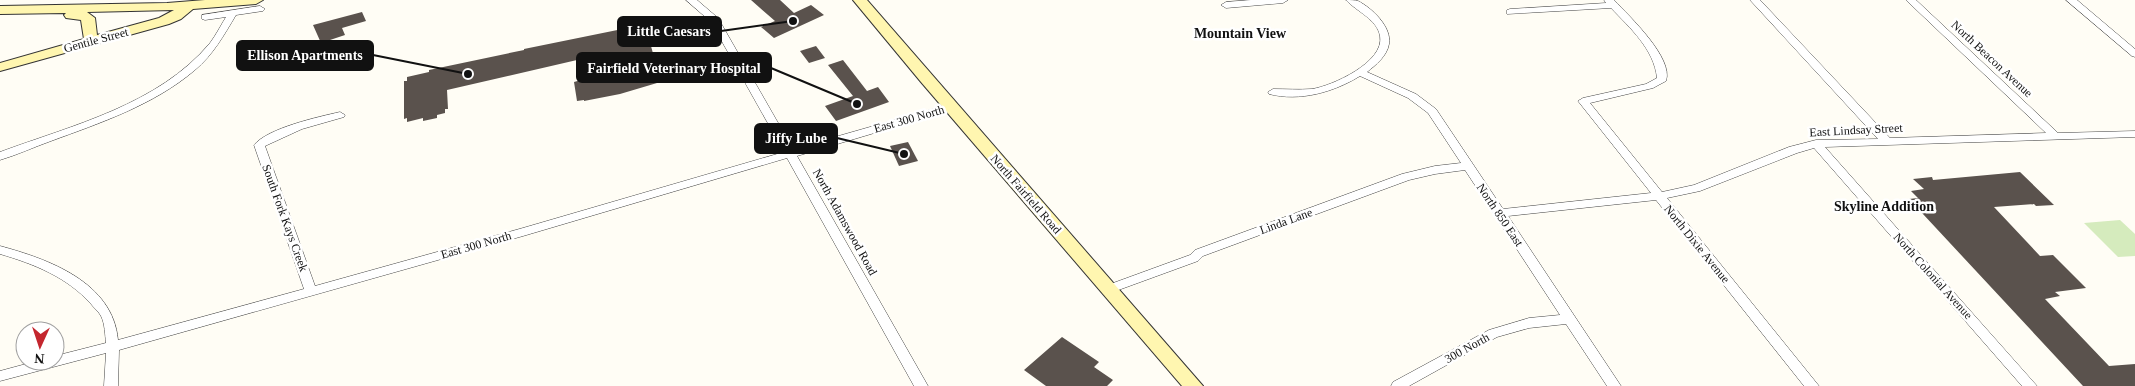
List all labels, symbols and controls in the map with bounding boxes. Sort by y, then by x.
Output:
callout: Little Caesars [618,17,721,46]
street label: North Beacon Avenue [1949,18,2035,100]
street label: Gentile Street [62,24,130,55]
text: Little Caesars [627,24,711,39]
district label: Mountain View [1194,26,1287,41]
callout: Ellison Apartments [237,41,373,70]
text: Ellison Apartments [247,48,363,63]
callout: Fairfield Veterinary Hospital [577,53,771,82]
text: Fairfield Veterinary Hospital [587,61,761,76]
street label: East 300 North [872,102,946,136]
street label: East Lindsay Street [1809,121,1904,139]
callout: Jiffy Lube [755,124,837,153]
text: Jiffy Lube [765,131,827,146]
street label: North Fairfield Road [988,151,1064,237]
street label: South Fork Kays Creek [259,163,311,273]
street label: North Adamswood Road [810,166,880,278]
street label: North 850 East [1474,181,1526,250]
district label: Skyline Addition [1834,199,1934,214]
street label: North Dixie Avenue [1661,202,1733,286]
street label: Linda Lane [1258,205,1314,237]
street label: East 300 North [439,228,513,262]
street label: North Colonial Avenue [1891,230,1975,322]
north arrow [15,321,65,371]
street label: 300 North [1442,330,1492,366]
text: N [34,351,45,366]

